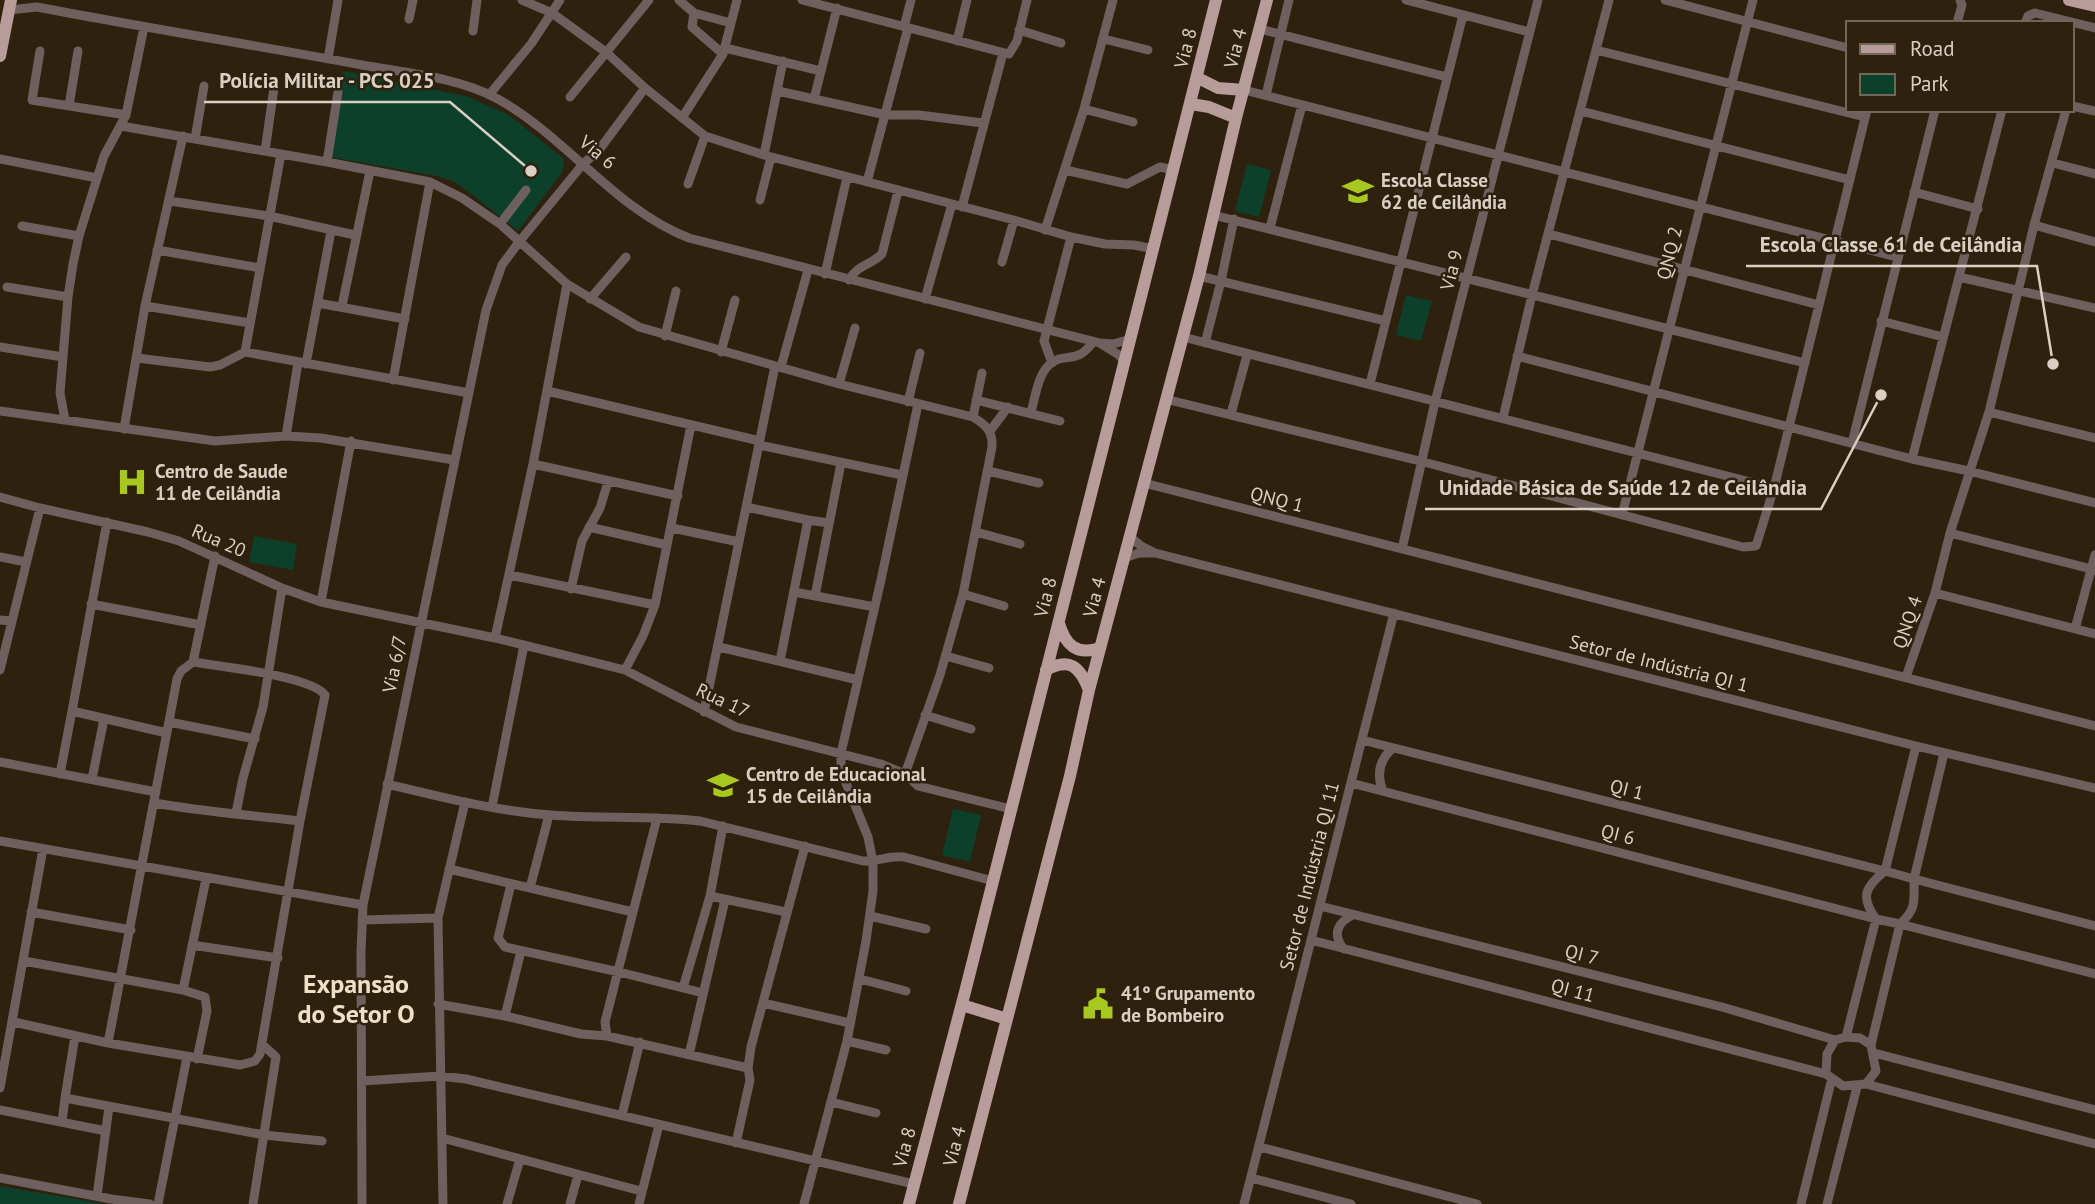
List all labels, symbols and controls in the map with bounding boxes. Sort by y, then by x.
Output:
legend [1846,21,2074,112]
street label: Via 8 [1168,25,1202,72]
street label: Via 4 [1218,25,1252,72]
text: Road [1910,35,1954,62]
callout: Polícia Militar - PCS 025 [204,60,450,102]
text: Polícia Militar - PCS 025 [219,67,435,94]
text: Park [1910,70,1949,97]
street label: Via 6 [574,129,621,174]
place label: Escola Classe 62 de Ceilândia [1381,168,1507,214]
school or university icon: Escola Classe 62 de Ceilândia [1341,174,1375,208]
street label: QNQ 2 [1651,224,1687,282]
callout: Escola Classe 61 de Ceilândia [1746,224,2037,266]
text: Escola Classe 61 de Ceilândia [1760,231,2022,258]
street label: Via 9 [1434,247,1468,294]
place label: Centro de Saude 11 de Ceilândia [155,459,288,505]
hospital icon: Centro de Saude 11 de Ceilândia [115,465,149,499]
callout: Unidade Básica de Saúde 12 de Ceilândia [1425,467,1821,509]
text: Unidade Básica de Saúde 12 de Ceilândia [1439,474,1807,501]
street label: QNQ 1 [1248,481,1306,517]
street label: Rua 20 [188,518,250,562]
street label: Via 8 [1028,574,1062,621]
street label: Via 4 [1077,574,1111,621]
street label: QNQ 4 [1887,592,1927,652]
street label: Setor de Indústria QI 1 [1567,629,1751,697]
street label: Via 6/7 [377,633,411,696]
street label: Rua 17 [692,677,754,723]
place label: Centro de Educacional 15 de Ceilândia [746,762,926,808]
school or university icon: Centro de Educacional 15 de Ceilândia [706,768,740,802]
street label: QI 1 [1608,773,1646,805]
street label: Setor de Indústria QI 11 [1274,779,1344,973]
street label: QI 6 [1599,818,1637,850]
street label: QI 7 [1563,938,1601,970]
district label: Expansão do Setor O [297,967,415,1030]
street label: QI 11 [1548,973,1598,1007]
place label: 41º Grupamento de Bombeiro [1121,981,1255,1027]
public building icon: 41º Grupamento de Bombeiro [1081,987,1115,1021]
street label: Via 4 [937,1123,971,1170]
street label: Via 8 [887,1124,921,1171]

